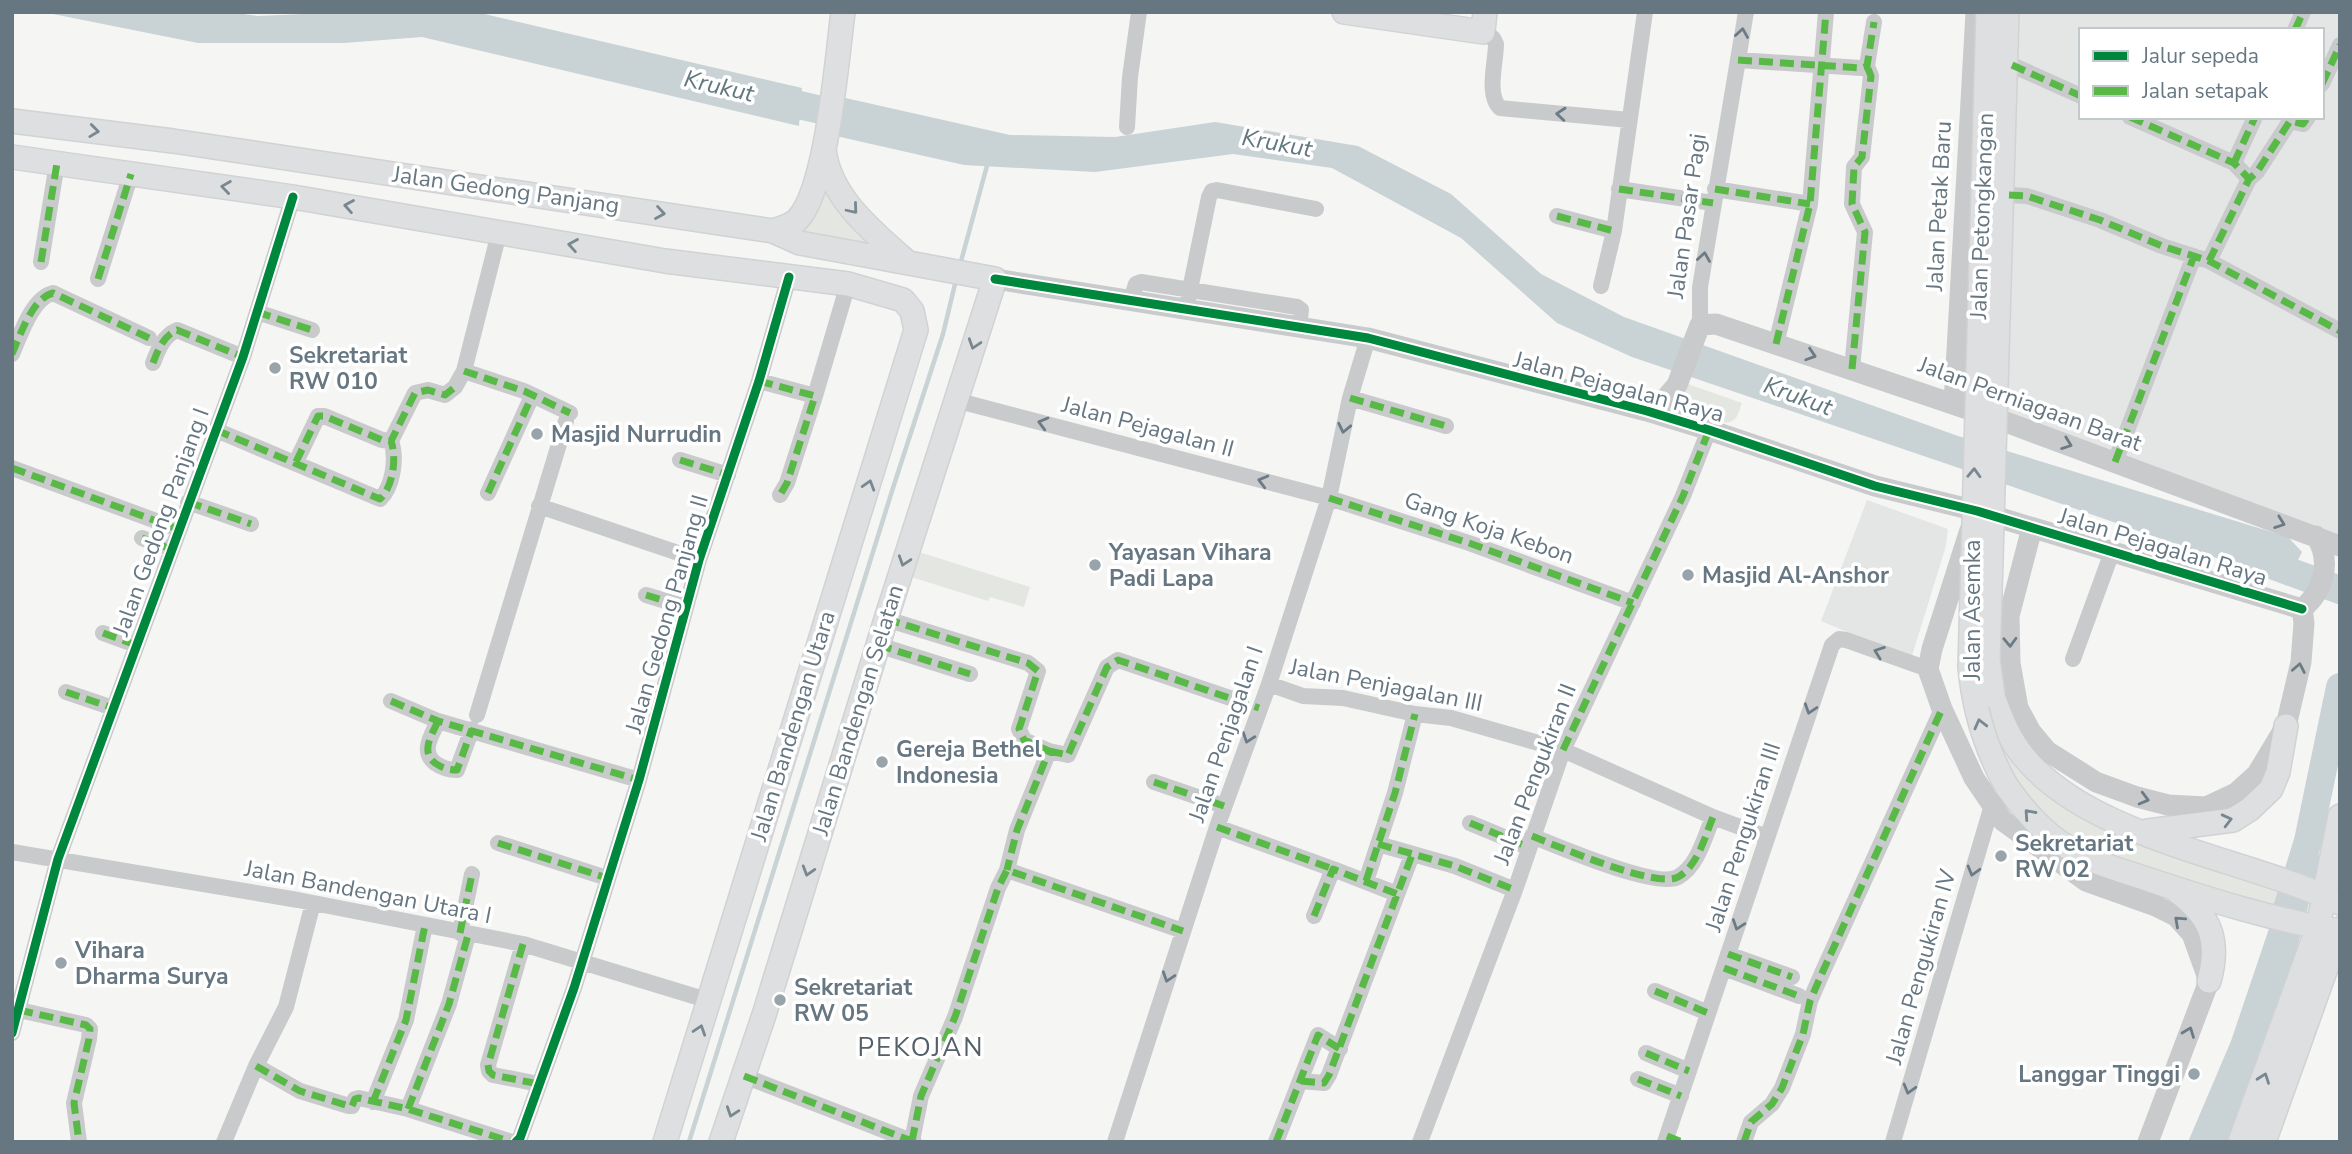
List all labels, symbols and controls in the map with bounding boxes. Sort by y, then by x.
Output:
one-way arrow [1734,27,1749,39]
legend [2079,28,2324,119]
text: Jalur sepeda [2141,42,2259,70]
water label: Krukut [681,62,758,110]
text: Jalan setapak [2141,77,2269,105]
one-way arrow [1555,107,1566,122]
street label: Jalan Petongkangan [1963,112,2001,321]
street label: Jalan Petak Baru [1919,120,1959,293]
water label: Krukut [1239,121,1315,165]
one-way arrow [88,124,100,139]
street label: Jalan Pasar Pagi [1660,132,1714,301]
street label: Jalan Gedong Panjang [390,159,621,221]
one-way arrow [220,180,232,195]
one-way arrow [343,200,355,215]
one-way arrow [845,201,857,214]
one-way arrow [654,206,666,221]
one-way arrow [568,238,579,253]
one-way arrow [1697,251,1712,263]
one-way arrow [968,337,982,350]
place label: Sekretariat RW 010 [289,340,407,397]
street label: Jalan Pejagalan Raya [1510,344,1728,430]
one-way arrow [1805,347,1817,362]
street label: Jalan Perniagaan Barat [1913,349,2147,459]
marker: Sekretariat RW 010 [267,360,283,376]
water label: Krukut [1759,369,1837,423]
street label: Jalan Pejagalan II [1058,389,1237,465]
street label: Jalan Gedong Panjang I [105,404,217,641]
one-way arrow [1037,417,1049,431]
place label: Masjid Nurrudin [551,419,722,450]
one-way arrow [1337,422,1352,434]
marker: Masjid Nurrudin [529,426,545,442]
one-way arrow [2060,436,2072,450]
one-way arrow [1967,468,1982,479]
one-way arrow [1257,475,1269,489]
one-way arrow [860,479,875,491]
street label: Gang Koja Kebon [1400,484,1578,572]
street label: Jalan Gedong Panjang II [618,491,716,738]
street label: Jalan Pejagalan Raya [2054,500,2271,593]
one-way arrow [2274,515,2286,529]
place label: Yayasan Vihara Padi Lapa [1108,537,1272,594]
street label: Jalan Asemka [1957,540,1988,681]
one-way arrow [898,554,912,566]
marker: Yayasan Vihara Padi Lapa [1087,557,1103,573]
place label: Masjid Al-Anshor [1702,560,1889,591]
marker: Masjid Al-Anshor [1680,567,1696,583]
street label: Jalan Bandengan Selatan [805,581,911,840]
street label: Jalan Bandengan Utara [743,607,843,846]
one-way arrow [2002,637,2017,648]
street label: Jalan Penjagalan I [1181,642,1271,827]
one-way arrow [1874,646,1886,660]
street label: Jalan Penjagalan III [1286,651,1485,719]
one-way arrow [2291,662,2306,674]
street label: Jalan Pengukiran II [1486,679,1584,870]
one-way arrow [1804,702,1818,715]
one-way arrow [1974,718,1988,730]
one-way arrow [1242,732,1256,744]
place label: Gereja Bethel Indonesia [896,734,1042,791]
street label: Jalan Pengukiran III [1697,738,1788,936]
marker: Gereja Bethel Indonesia [874,754,890,770]
one-way arrow [2138,790,2150,805]
one-way arrow [2025,810,2037,823]
one-way arrow [2220,814,2232,828]
place label: Sekretariat RW 02 [2015,828,2133,885]
marker: Sekretariat RW 02 [1993,848,2009,864]
street label: Jalan Bandengan Utara I [241,853,494,931]
one-way arrow [1966,864,1981,876]
one-way arrow [802,865,816,877]
street label: Jalan Pengukiran IV [1878,866,1964,1069]
one-way arrow [2174,917,2187,929]
one-way arrow [1732,918,1746,930]
place label: Vihara Dharma Surya [74,935,229,992]
marker: Vihara Dharma Surya [53,955,69,971]
one-way arrow [1162,970,1176,983]
place label: Sekretariat RW 05 [794,972,912,1029]
marker: Sekretariat RW 05 [772,992,788,1008]
one-way arrow [692,1024,707,1036]
one-way arrow [2181,1027,2195,1039]
district label: PEKOJAN [858,1030,984,1065]
place label: Langgar Tinggi [2018,1059,2180,1090]
marker: Langgar Tinggi [2186,1066,2202,1082]
one-way arrow [2256,1072,2270,1084]
one-way arrow [1902,1083,1917,1095]
one-way arrow [726,1105,740,1117]

